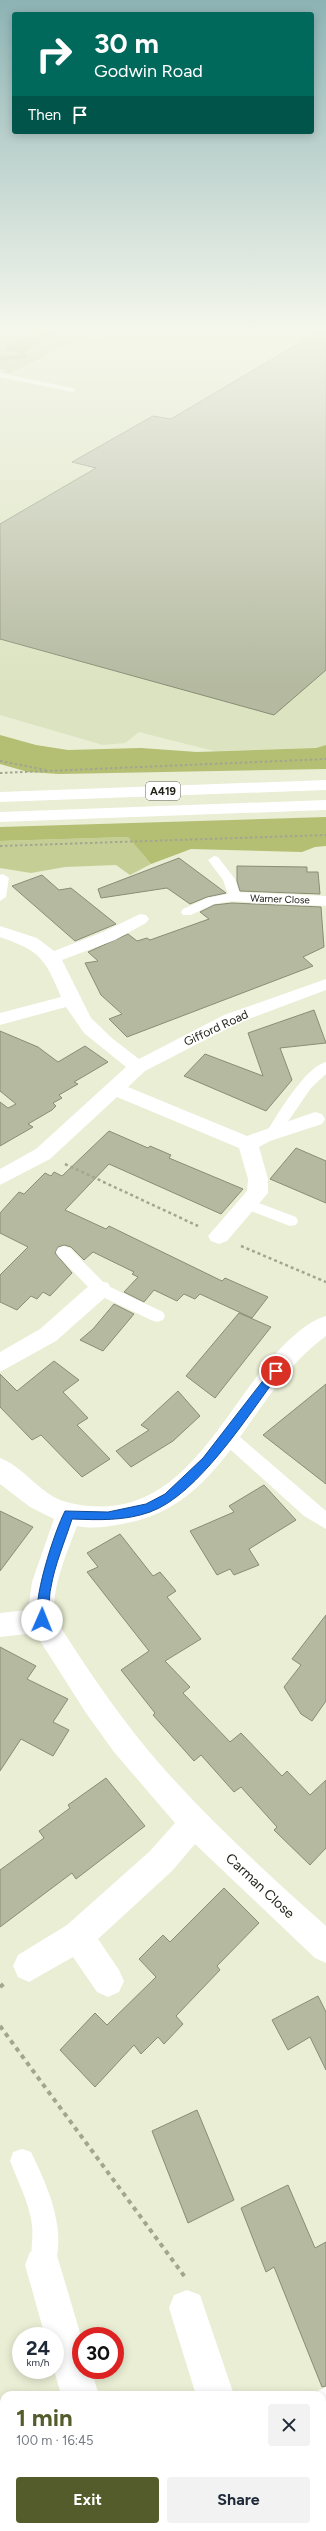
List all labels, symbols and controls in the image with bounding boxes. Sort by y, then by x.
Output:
text: 30 m [94,26,159,60]
icon: right [28,28,80,80]
text: Godwin Road [94,60,203,82]
icon: arrive [69,104,91,126]
text: Then [28,106,61,124]
road number: A419 [146,782,180,800]
street label: Warner Close [250,891,311,907]
street label: Gifford Road [182,1007,250,1049]
pin [259,1354,293,1388]
icon: arrive [265,1360,287,1382]
position arrow [21,1599,63,1641]
street label: Carman Close [222,1850,298,1922]
speed limit sign: 30 [72,2327,124,2379]
text: 24 [26,2336,50,2360]
text: km/h [27,2356,49,2369]
text: 1 min [16,2403,73,2432]
button: close [268,2404,310,2446]
text: 100 m · 16:45 [16,2433,94,2448]
button: Exit [16,2477,159,2523]
button: Share [167,2477,310,2523]

